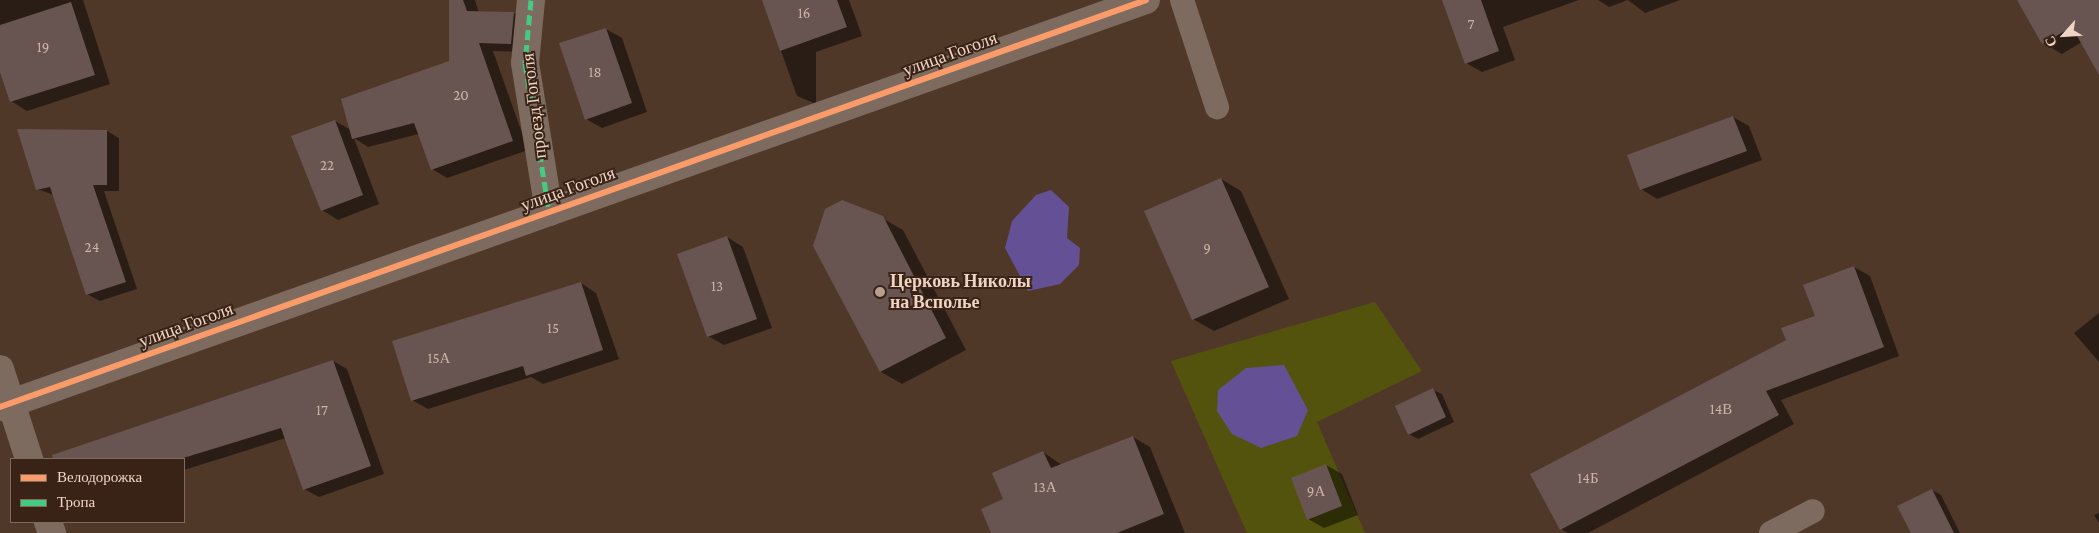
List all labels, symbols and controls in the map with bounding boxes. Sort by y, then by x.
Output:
house number: 16 [798,5,810,23]
north arrow [2039,10,2089,60]
house number: 7 [1468,16,1474,34]
street label: улица Гоголя [900,27,1000,81]
text: С [2041,34,2060,50]
house number: 19 [37,39,49,57]
street label: проезд Гоголя [517,52,551,160]
house number: 18 [588,64,602,82]
house number: 20 [453,87,469,105]
house number: 22 [320,157,334,175]
street label: улица Гоголя [518,162,618,216]
house number: 24 [85,239,99,257]
house number: 9 [1203,240,1211,258]
place label: Церковь Николы на Всполье [890,271,1031,314]
house number: 13 [711,278,723,296]
marker: Церковь Николы на Всполье [874,286,886,298]
street label: улица Гоголя [136,298,236,352]
house number: 15 [547,320,559,338]
house number: 15А [428,350,450,368]
house number: 14В [1710,401,1732,419]
house number: 17 [316,402,328,420]
legend [10,458,185,523]
text: Велодорожка [57,469,142,485]
house number: 14Б [1577,470,1599,488]
house number: 13А [1034,479,1056,497]
house number: 9А [1307,483,1325,501]
text: Тропа [57,494,95,510]

